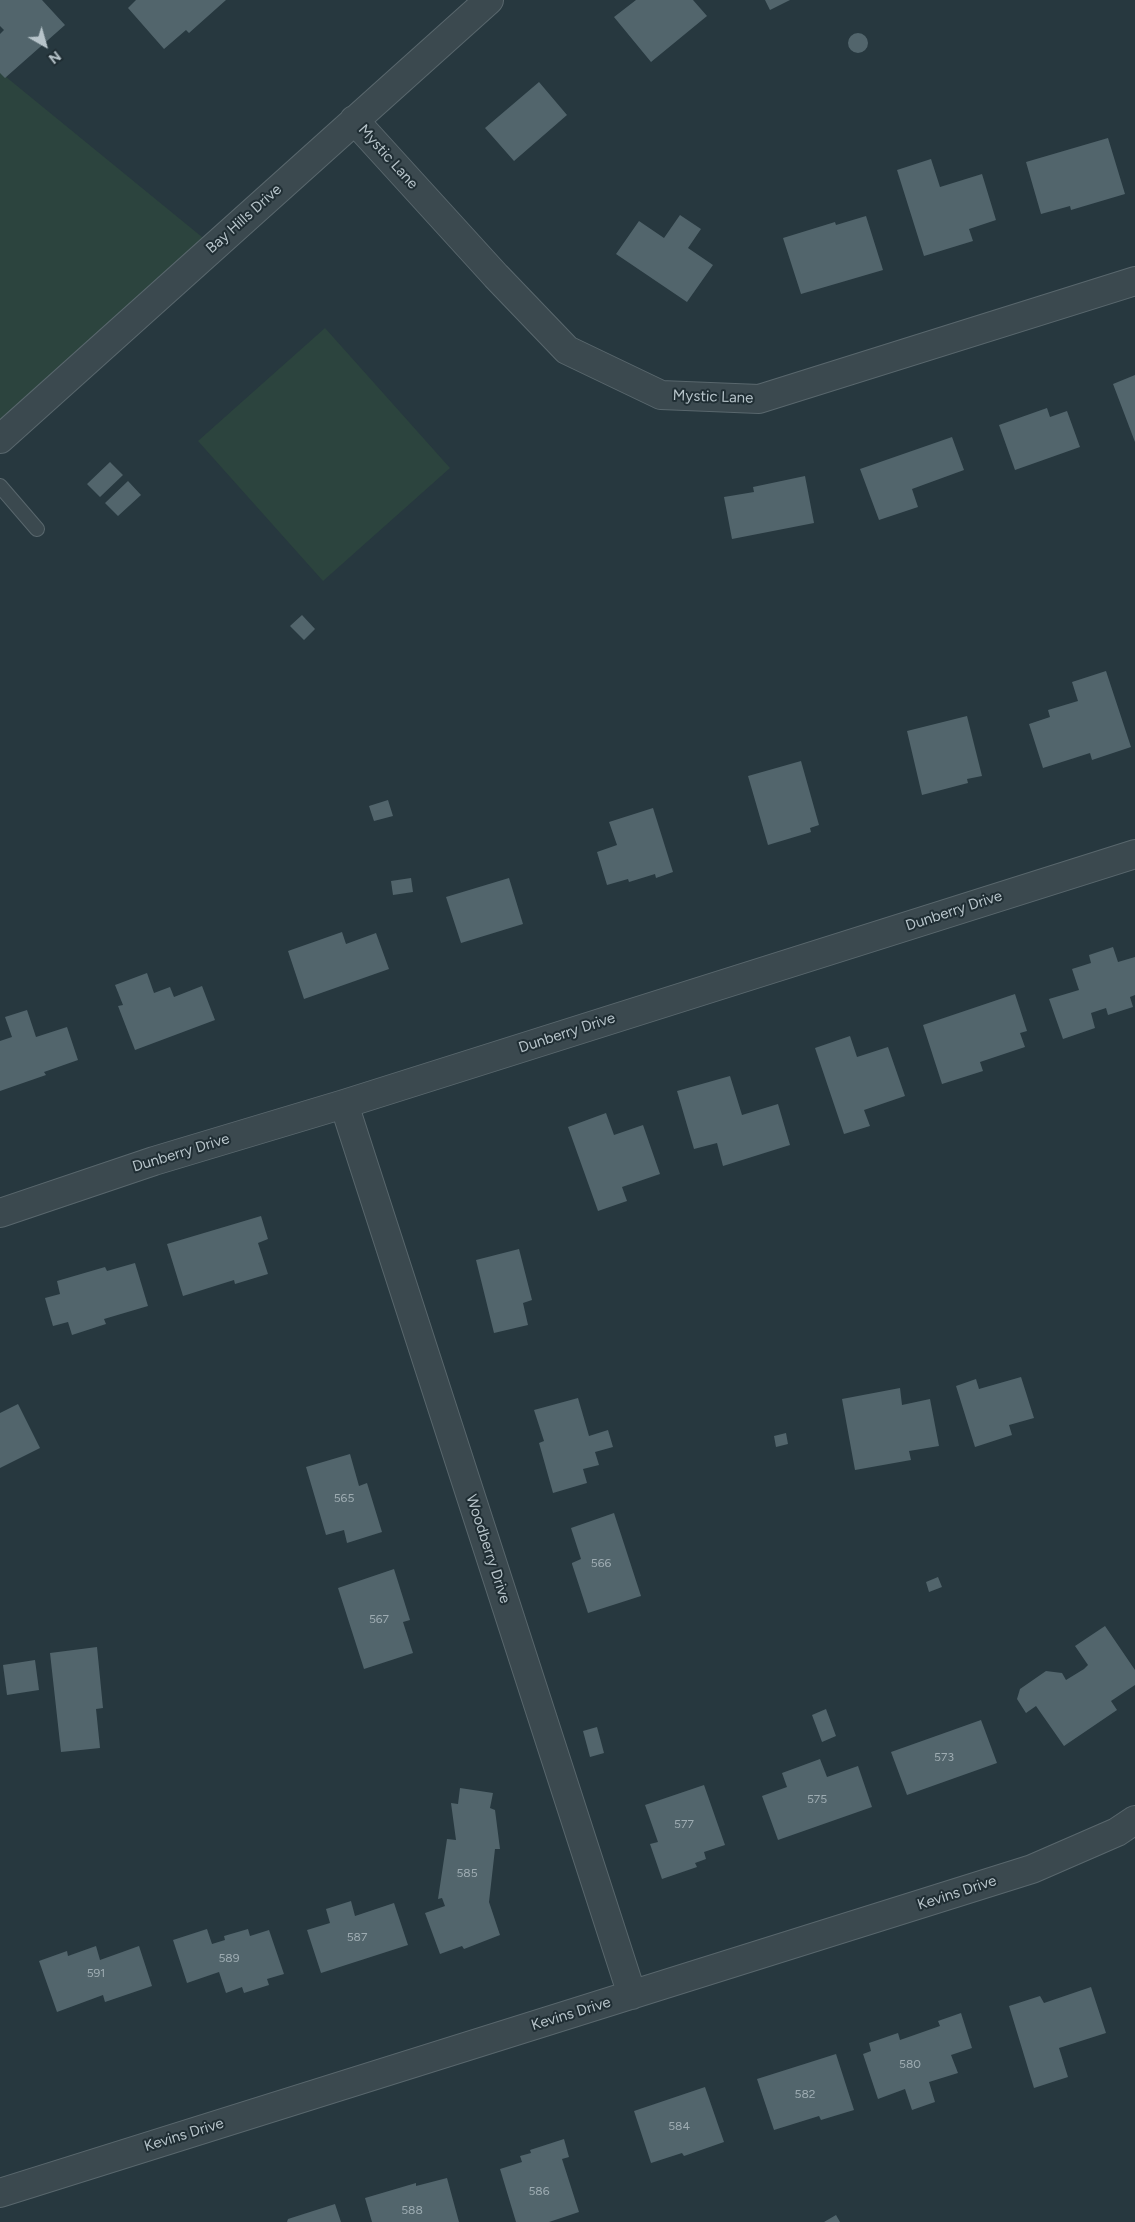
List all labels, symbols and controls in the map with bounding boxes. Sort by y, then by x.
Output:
north arrow [20,20,70,70]
text: N [45,47,64,67]
street label: Mystic Lane [354,121,422,193]
street label: Bay Hills Drive [203,181,285,257]
street label: Mystic Lane [672,387,754,407]
street label: Dunberry Drive [903,887,1005,935]
street label: Dunberry Drive [516,1009,618,1057]
street label: Dunberry Drive [130,1130,232,1176]
house number: 565 [334,1491,354,1505]
street label: Woodberry Drive [462,1492,514,1606]
house number: 566 [591,1556,611,1570]
house number: 567 [369,1612,389,1626]
house number: 573 [934,1750,954,1764]
house number: 575 [807,1792,827,1806]
house number: 577 [674,1817,694,1831]
house number: 585 [456,1866,478,1880]
street label: Kevins Drive [915,1872,999,1914]
house number: 587 [347,1930,367,1944]
house number: 589 [218,1951,240,1965]
house number: 591 [87,1966,105,1980]
street label: Kevins Drive [529,1993,613,2035]
house number: 580 [899,2057,921,2071]
house number: 582 [795,2087,815,2101]
street label: Kevins Drive [142,2114,226,2156]
house number: 584 [668,2119,690,2133]
house number: 586 [528,2184,550,2198]
house number: 588 [401,2203,423,2217]

